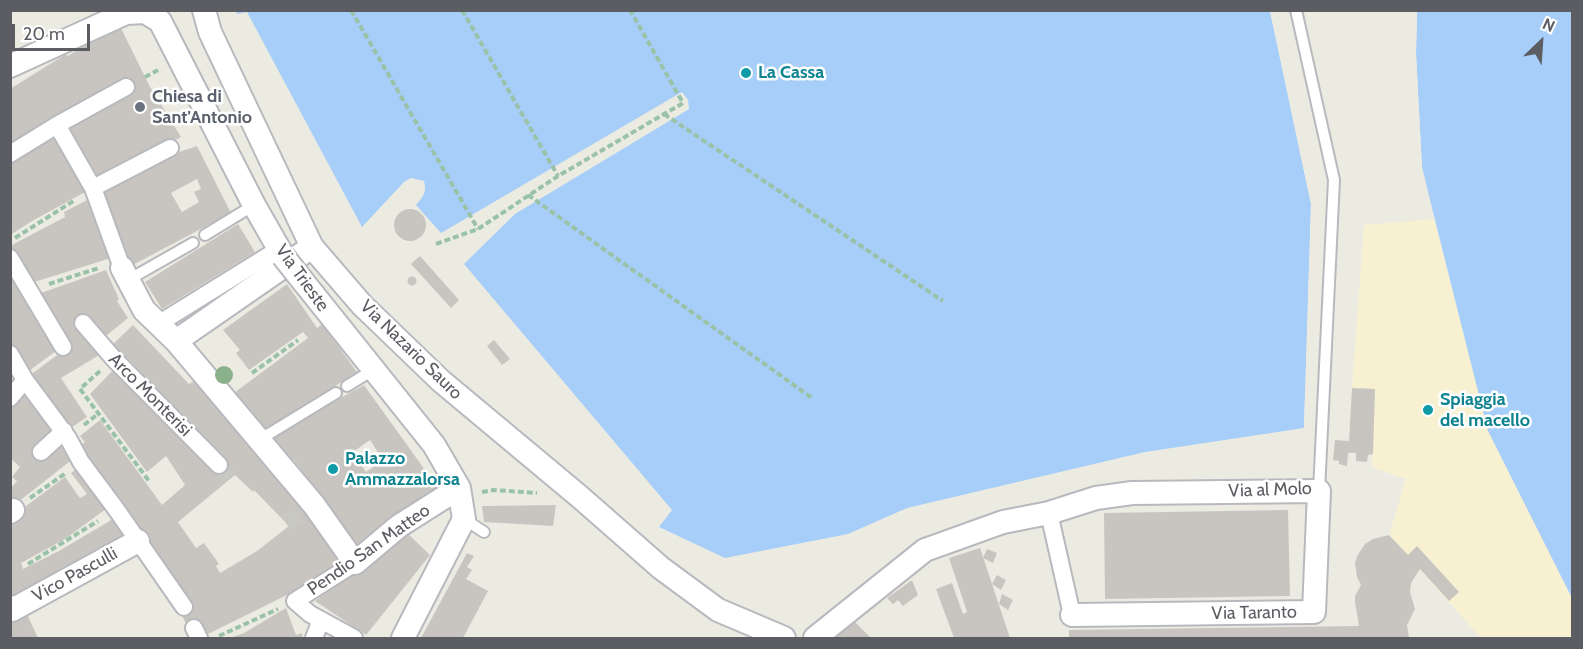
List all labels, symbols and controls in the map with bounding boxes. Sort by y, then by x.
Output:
scale bar [15,12,93,50]
north arrow [1511,12,1571,72]
text: N [1540,14,1558,36]
text: 20 m [23,23,65,45]
place label: La Cassa [758,62,824,84]
marker: La Cassa [739,66,753,80]
place label: Chiesa di Sant'Antonio [152,86,252,128]
marker: Chiesa di Sant'Antonio [133,100,147,114]
street label: Via Trieste [270,240,334,316]
street label: Via Nazario Sauro [355,296,467,404]
street label: Arco Monterisi [104,349,196,441]
place label: Spiaggia del macello [1440,389,1530,432]
marker: Spiaggia del macello [1421,403,1435,417]
place label: Palazzo Ammazzalorsa [345,448,460,490]
marker: Palazzo Ammazzalorsa [326,462,340,476]
street label: Via al Molo [1228,478,1312,502]
street label: Pendio San Matteo [304,500,434,600]
street label: Vico Pasculli [29,543,121,607]
street label: Via Taranto [1211,601,1297,625]

